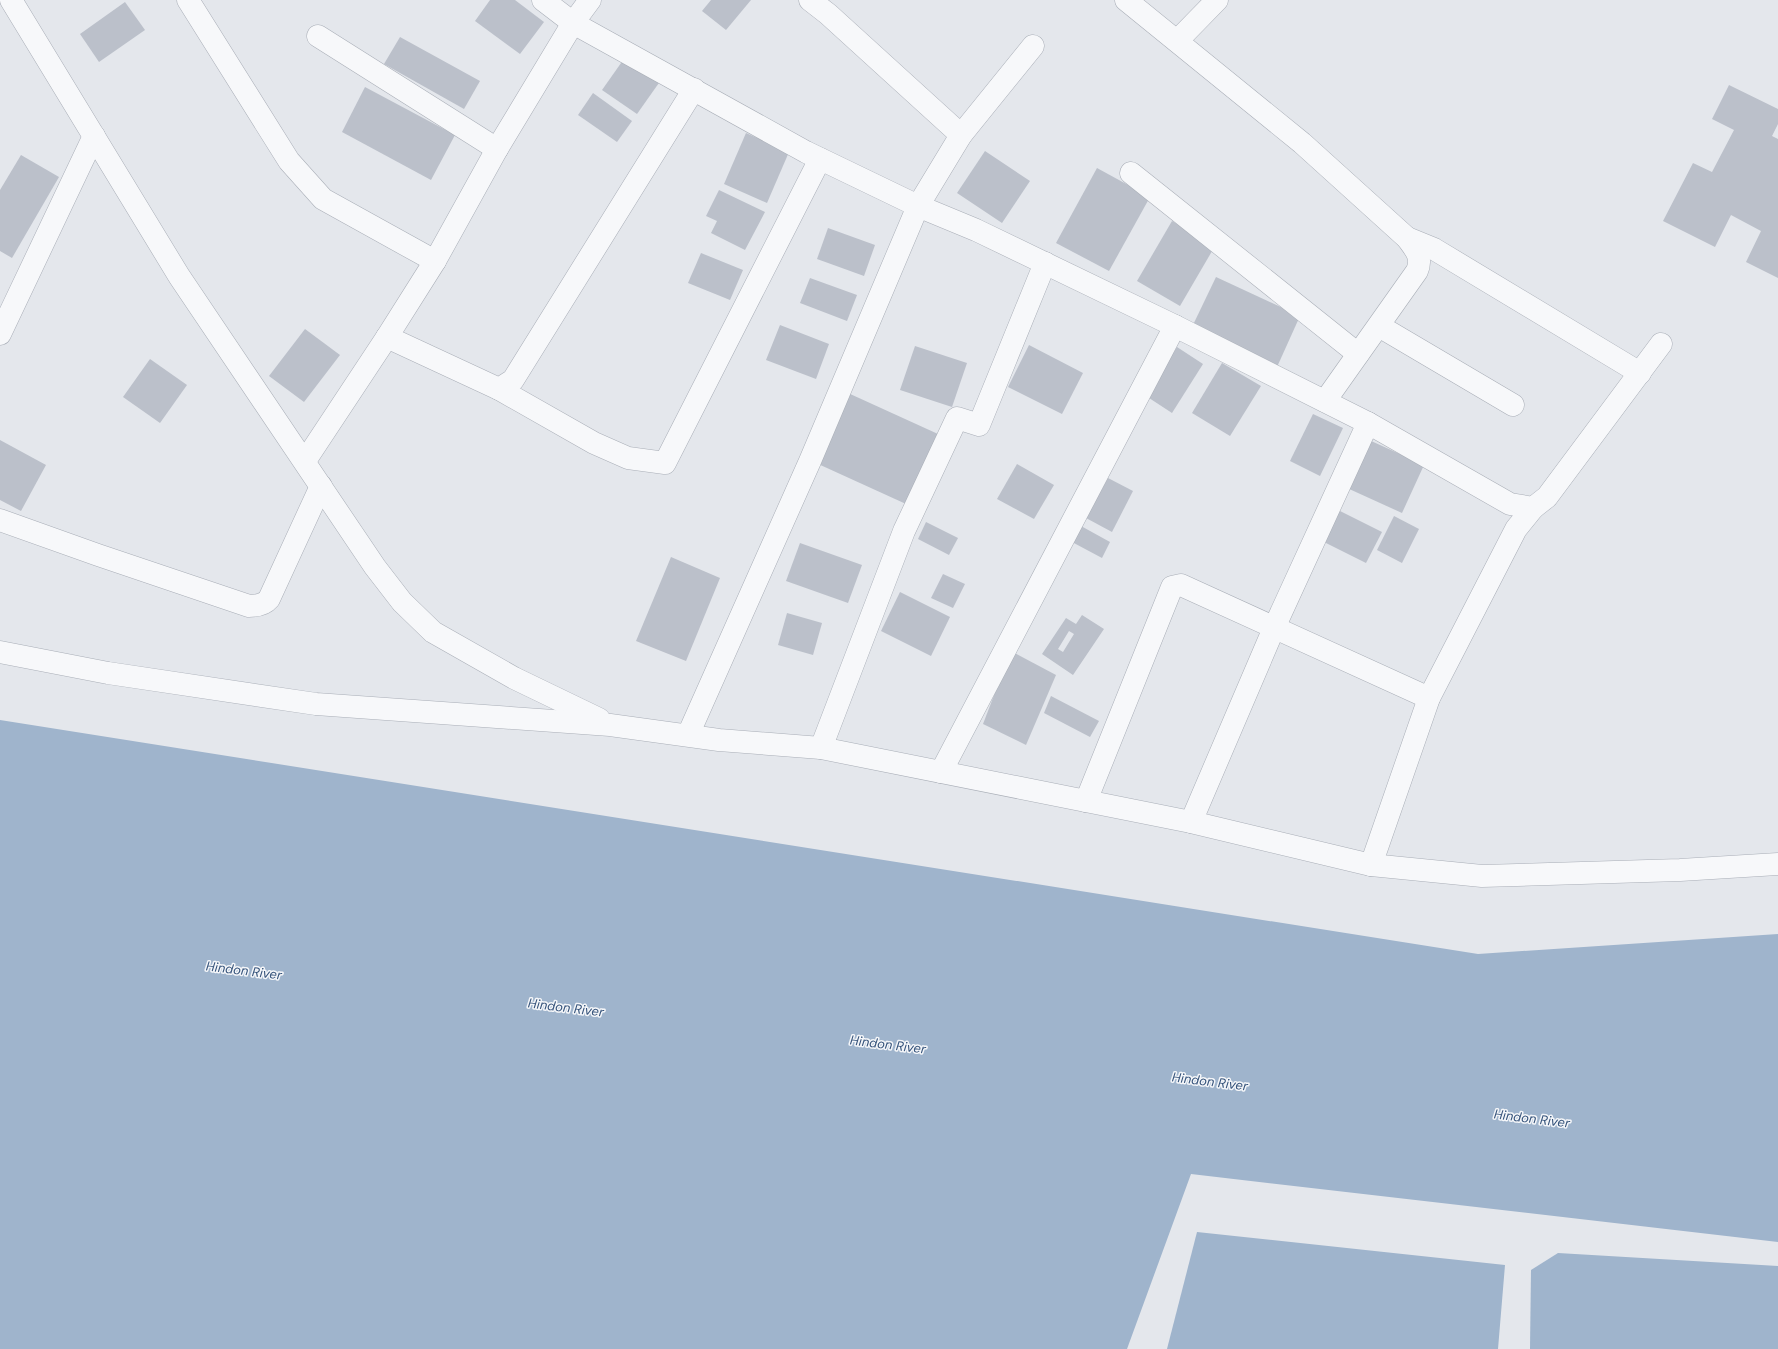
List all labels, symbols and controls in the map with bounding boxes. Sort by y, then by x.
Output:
water label: Hindon River [205,957,284,984]
water label: Hindon River [527,994,606,1021]
water label: Hindon River [849,1031,928,1058]
water label: Hindon River [1171,1068,1250,1095]
water label: Hindon River [1493,1105,1572,1132]

